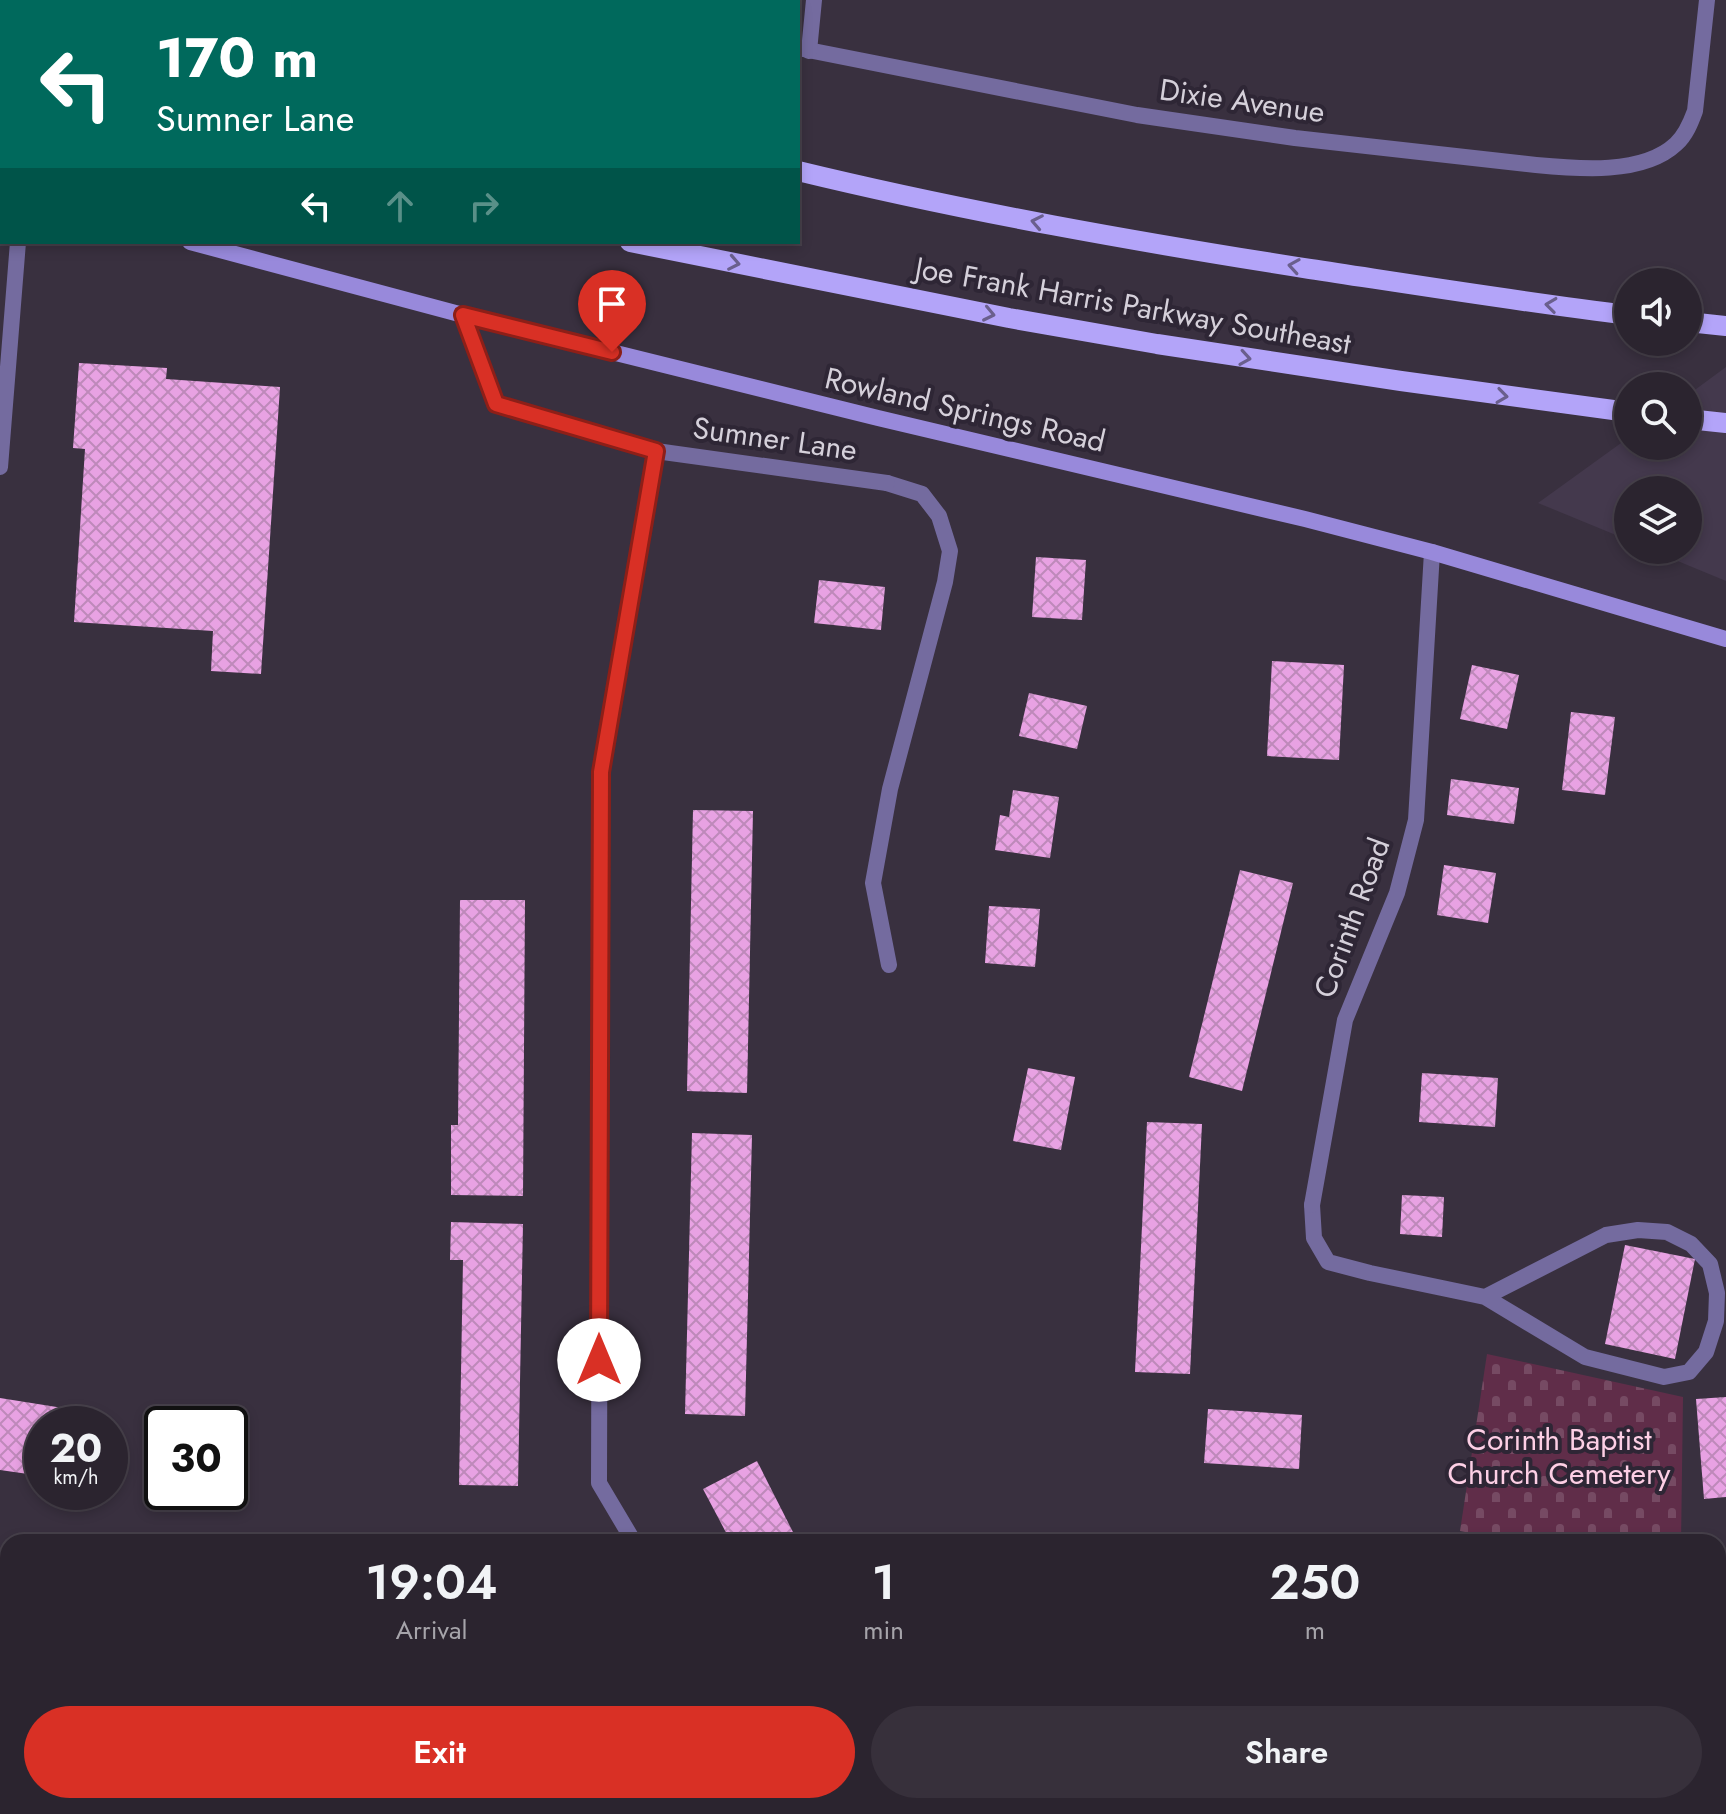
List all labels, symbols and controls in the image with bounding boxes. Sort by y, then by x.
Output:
text: 170 m [156,17,318,98]
icon: left [24,32,128,136]
street label: Dixie Avenue [1157,68,1328,133]
text: Sumner Lane [156,92,354,144]
icon: left [294,184,338,228]
icon: ahead [378,184,422,228]
icon: right [462,184,506,228]
one-way arrow [1031,214,1045,231]
street label: Joe Frank Harris Parkway Southeast [908,245,1355,365]
one-way arrow [727,253,740,270]
one-way arrow [1287,258,1300,275]
map controls [1614,268,1702,564]
button: sound [1614,268,1702,356]
pin [578,270,646,352]
icon: arrive [590,282,634,326]
one-way arrow [1544,297,1557,314]
one-way arrow [981,305,995,322]
one-way arrow [1238,348,1252,365]
street label: Rowland Springs Road [821,356,1110,463]
button: search [1614,372,1702,460]
one-way arrow [1496,387,1509,404]
street label: Sumner Lane [690,406,860,471]
button: layers [1614,476,1702,564]
street label: Corinth Road [1303,832,1400,1004]
position arrow [557,1318,641,1402]
speed limit sign: 30 [144,1406,248,1510]
park label: Corinth Baptist Church Cemetery [1448,1418,1671,1495]
text: 20 [50,1419,102,1477]
text: km/h [53,1463,99,1492]
text: 19:04 [366,1548,498,1617]
text: 1 [872,1548,895,1617]
text: 250 [1270,1548,1360,1617]
text: Arrival [396,1611,467,1649]
text: min [863,1611,904,1649]
text: m [1305,1611,1325,1649]
button: Exit [24,1706,855,1798]
button: Share [871,1706,1702,1798]

